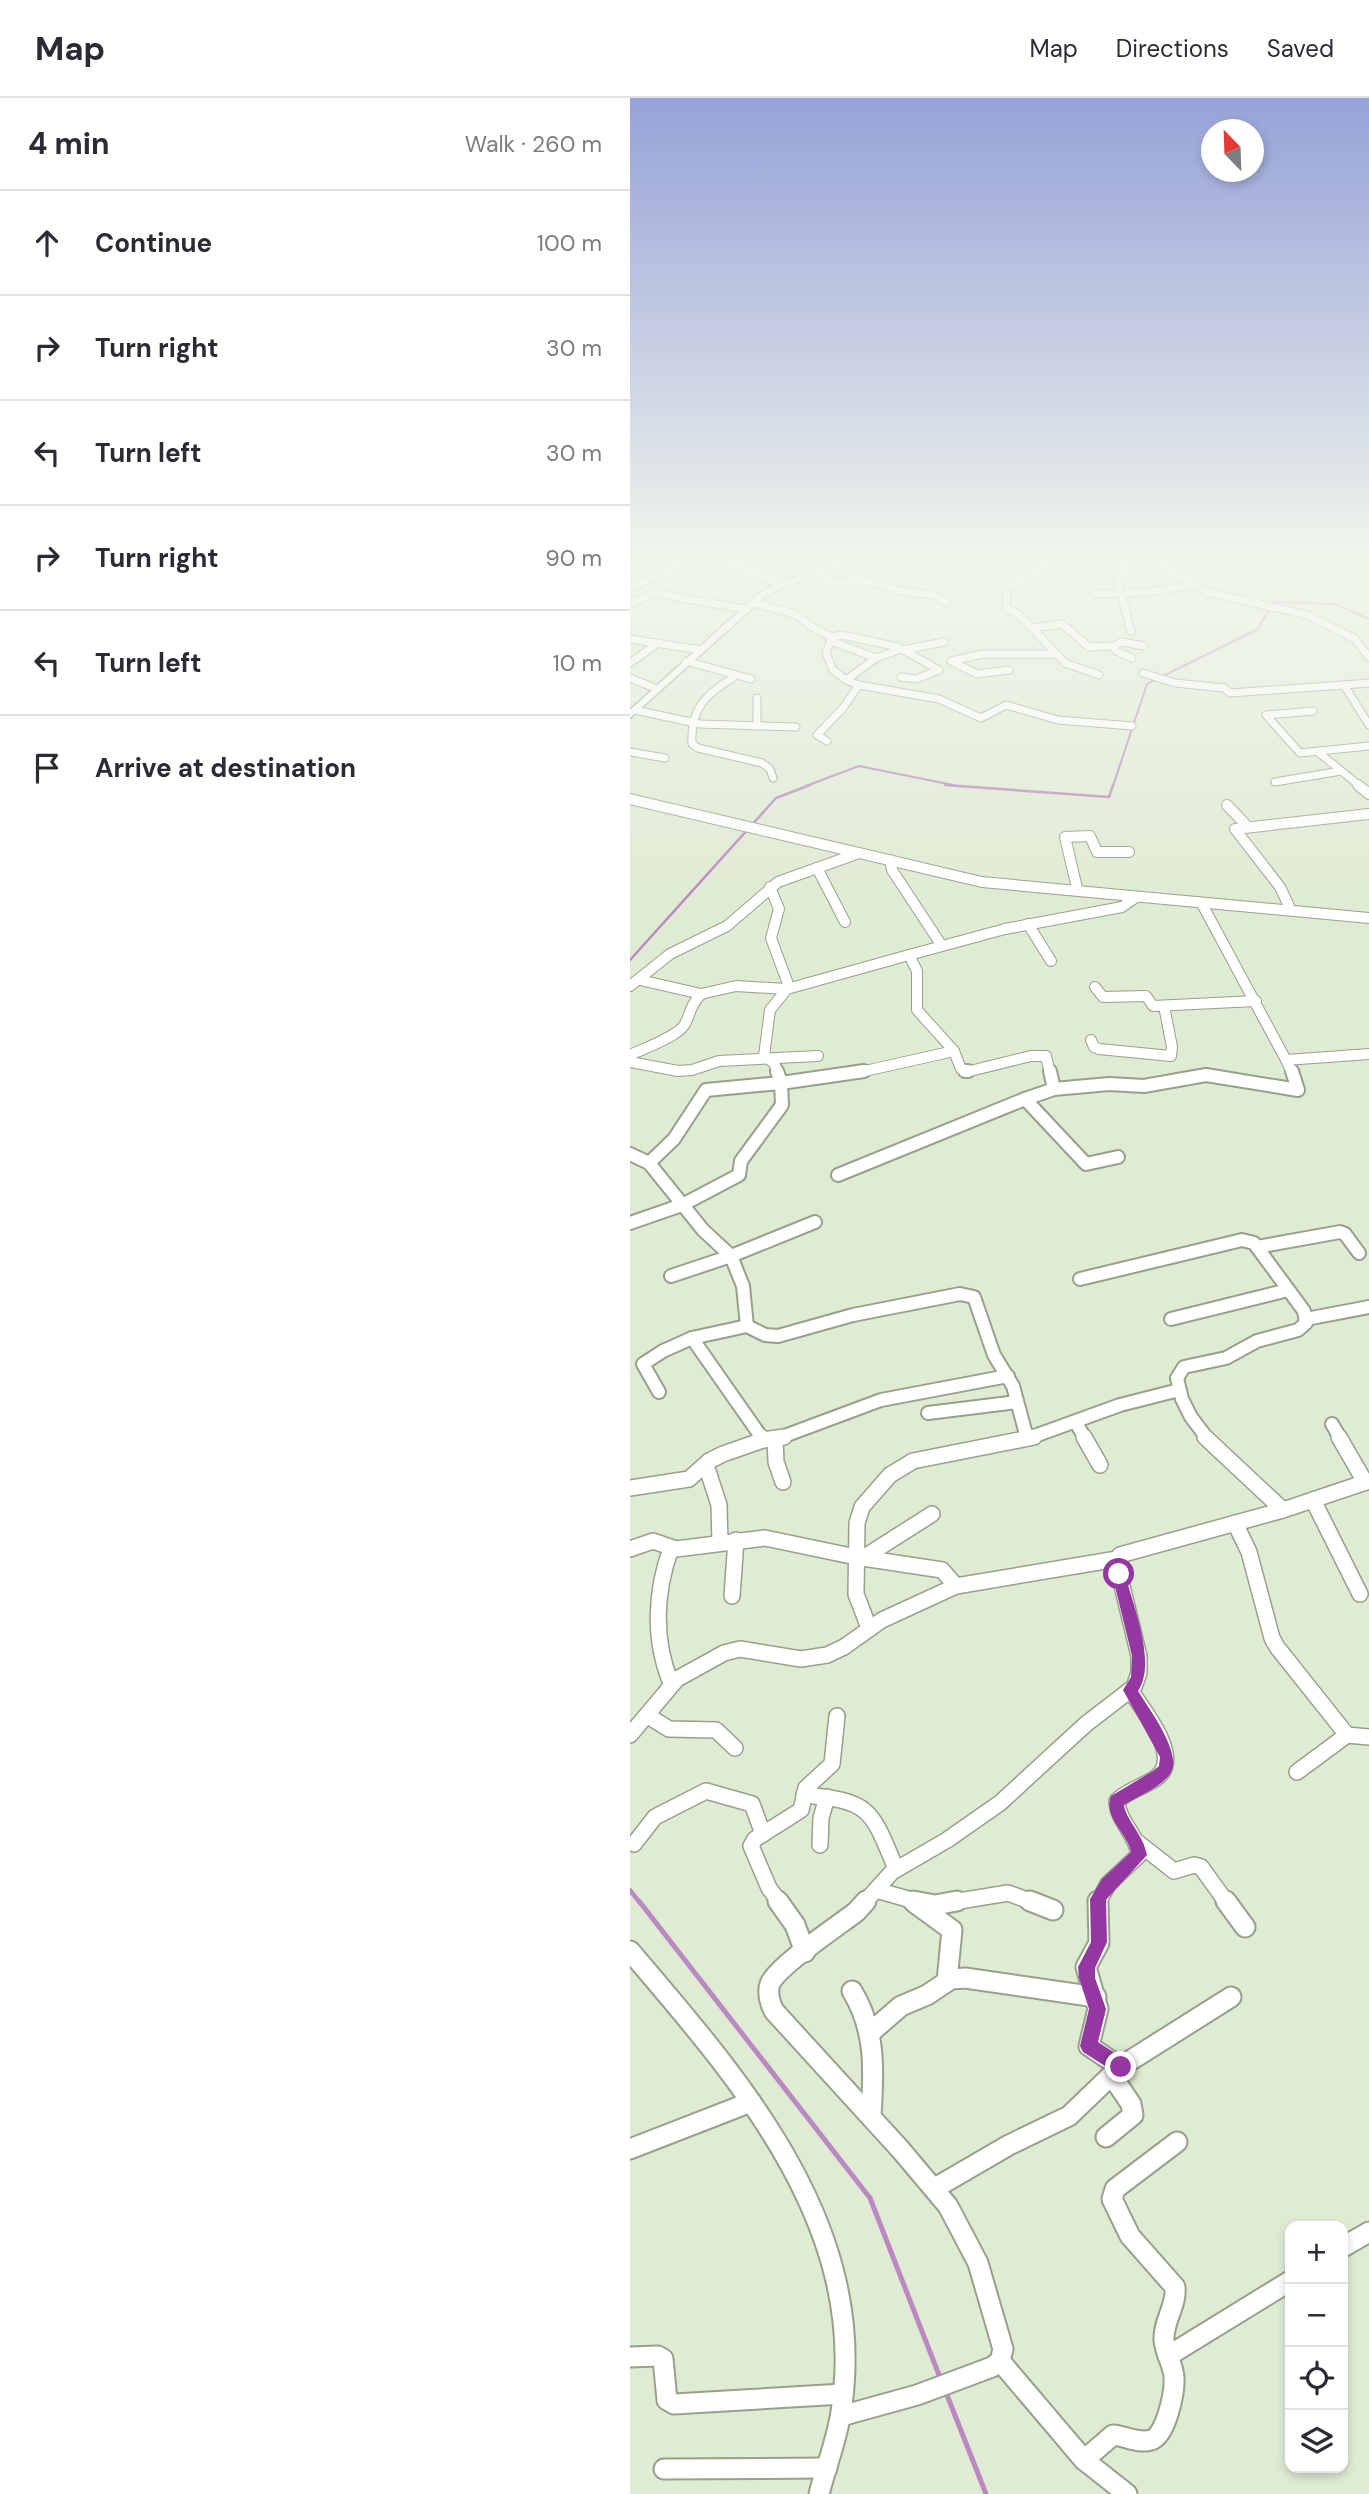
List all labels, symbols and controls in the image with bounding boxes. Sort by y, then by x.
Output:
text: Map [35,27,105,70]
text: Map [1030,33,1078,64]
text: Directions [1116,33,1229,64]
text: Saved [1267,33,1334,64]
north arrow [1201,119,1264,182]
text: 4 min [28,124,110,163]
text: Walk · 260 m [465,129,602,159]
icon: ahead [28,224,66,262]
text: Continue [95,226,212,260]
text: 100 m [537,228,602,258]
icon: right [28,329,66,367]
text: Turn right [95,331,219,365]
text: 30 m [546,333,602,363]
icon: left [28,434,66,472]
text: Turn left [95,436,202,470]
text: 30 m [546,438,602,468]
icon: right [28,539,66,577]
text: Turn right [95,541,219,575]
text: 90 m [545,543,602,573]
icon: left [28,644,66,682]
text: Turn left [95,646,202,680]
text: 10 m [552,648,602,678]
icon: arrive [28,749,66,787]
text: Arrive at destination [95,751,356,785]
route start [1103,1558,1134,1589]
route end [1105,2051,1136,2082]
map controls [1285,2221,1348,2473]
button: + [1285,2221,1348,2284]
button: − [1285,2284,1348,2347]
button: locate [1285,2347,1348,2410]
button: layers [1285,2410,1348,2473]

